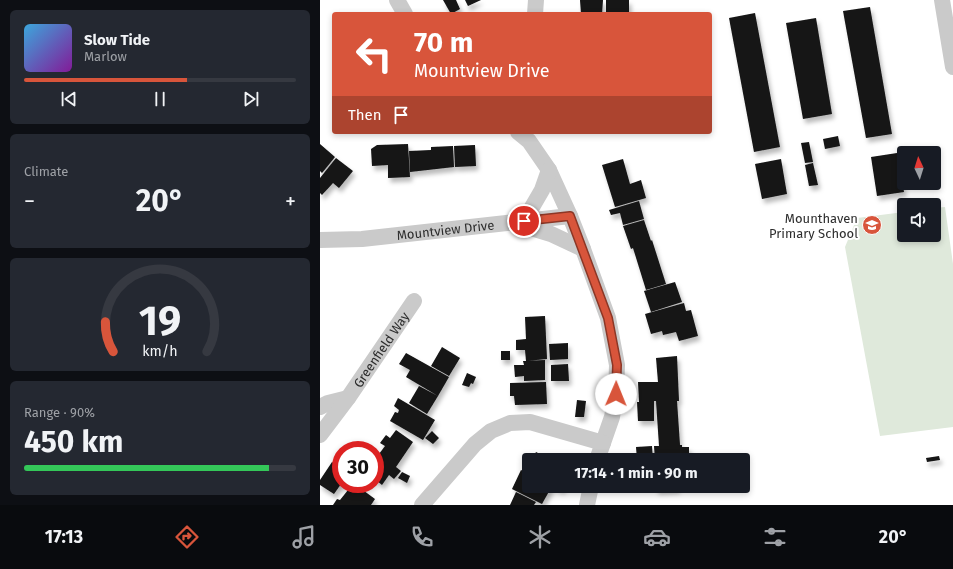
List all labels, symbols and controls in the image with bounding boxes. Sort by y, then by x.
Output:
text: 70 m [414,26,473,59]
icon: left [348,28,400,80]
text: Slow Tide [84,31,150,49]
text: Marlow [84,49,127,64]
text: Mountview Drive [414,60,550,82]
icon: previous [58,88,80,110]
icon: pause [149,88,171,110]
icon: next [240,88,262,110]
icon: arrive [390,104,412,126]
text: Then [348,106,382,124]
north arrow [897,146,941,190]
map controls [897,146,941,242]
text: Climate [24,164,68,179]
text: 20° [136,183,184,219]
text: − [24,188,35,215]
text: + [285,188,296,215]
button: sound [897,198,941,242]
pin [507,204,541,238]
icon: arrive [513,210,535,232]
place label: Mounthaven Primary School [769,211,858,241]
school or university icon: Mounthaven Primary School [861,214,883,236]
street label: Mountview Drive [396,217,495,243]
text: 19 [139,296,181,346]
street label: Greenfield Way [350,309,413,390]
text: km/h [142,343,178,360]
position arrow [595,373,637,415]
text: Range · 90% [24,405,95,420]
text: 450 km [24,424,123,460]
speed limit sign: 30 [332,441,384,493]
text: 17:14 · 1 min · 90 m [574,464,698,482]
icon: directions [173,523,201,551]
icon: music [290,523,318,551]
icon: phone [408,523,436,551]
icon: climate [526,523,554,551]
icon: car [643,523,671,551]
icon: filters [761,523,789,551]
text: 17:13 [45,526,83,548]
text: 20° [879,526,908,548]

